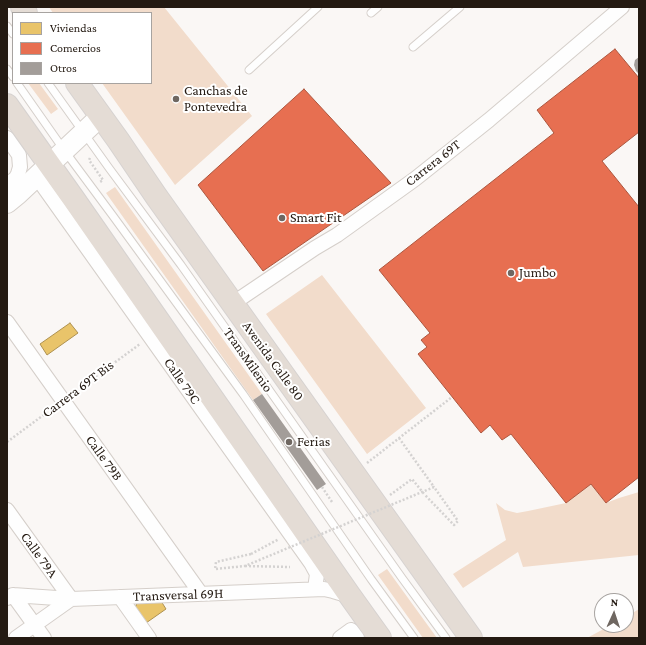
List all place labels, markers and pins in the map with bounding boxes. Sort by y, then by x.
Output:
place label: Canchas de Pontevedra [184,83,248,116]
marker: Canchas de Pontevedra [171,94,181,104]
place label: Smart Fit [290,210,342,226]
marker: Smart Fit [277,213,287,223]
place label: Jumbo [519,265,556,281]
marker: Jumbo [506,268,516,278]
place label: Ferias [297,434,330,450]
marker: Ferias [284,437,294,447]

